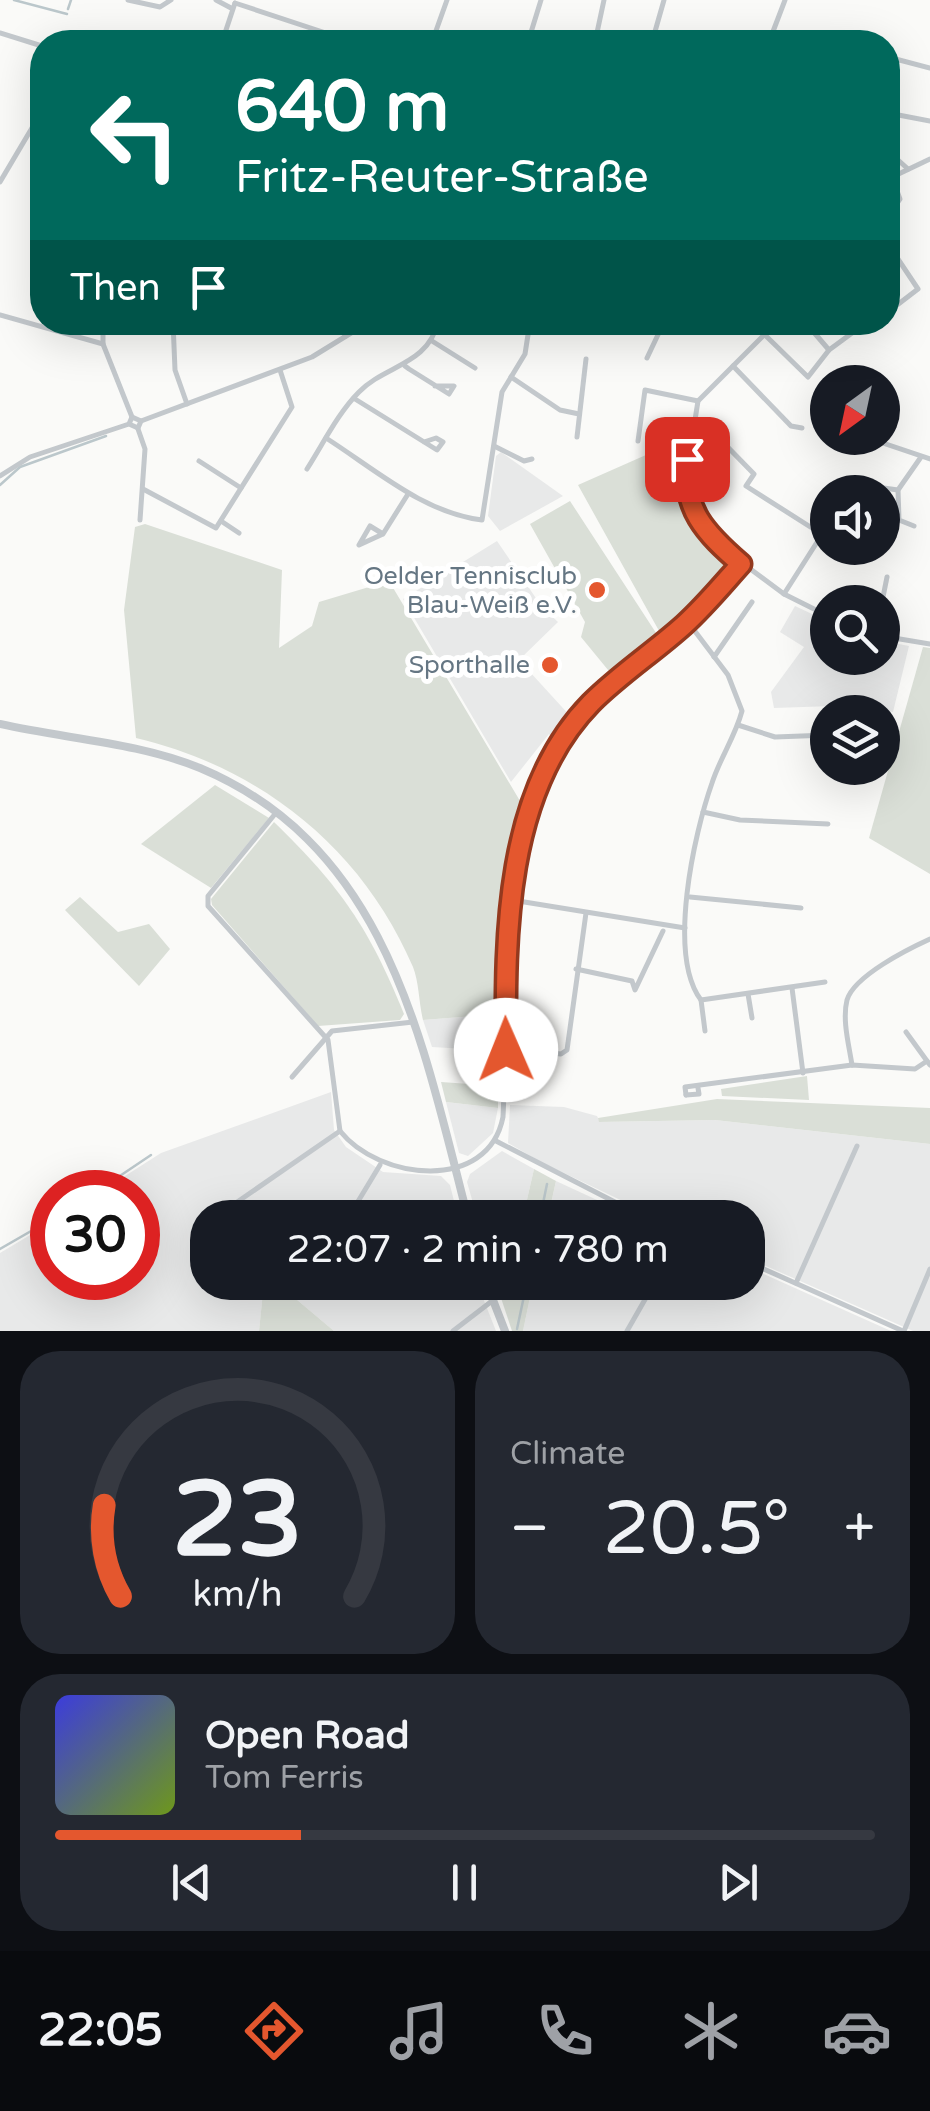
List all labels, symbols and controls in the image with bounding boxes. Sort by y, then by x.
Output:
text: 640 m [235,66,449,150]
icon: left [70,70,200,200]
text: Fritz-Reuter-Straße [235,151,649,205]
icon: arrive [181,260,236,315]
text: Then [70,265,161,311]
north arrow [810,365,900,455]
map controls [810,365,900,785]
pin [645,417,730,502]
icon: arrive [660,432,715,487]
button: sound [810,475,900,565]
place label: Oelder Tennisclub Blau-Weiß e.V. [364,561,577,620]
marker: Oelder Tennisclub Blau-Weiß e.V. [586,579,608,601]
button: search [810,585,900,675]
place label: Sporthalle [409,650,530,680]
marker: Sporthalle [539,654,561,676]
button: layers [810,695,900,785]
position arrow [454,998,558,1102]
speed limit sign: 30 [30,1170,160,1300]
text: 22:07 · 2 min · 780 m [286,1227,669,1273]
text: Climate [510,1435,625,1473]
text: 23 [172,1459,303,1584]
text: 20.5° [603,1484,790,1574]
text: − [510,1496,549,1562]
text: + [844,1496,875,1562]
text: km/h [193,1573,282,1616]
text: Open Road [205,1713,410,1759]
text: Tom Ferris [205,1759,364,1797]
icon: previous [164,1855,219,1910]
icon: pause [437,1855,492,1910]
icon: next [711,1855,766,1910]
icon: directions [239,1996,309,2066]
icon: music [384,1996,454,2066]
icon: phone [530,1996,600,2066]
icon: climate [676,1996,746,2066]
icon: car [822,1996,892,2066]
text: 22:05 [38,2004,163,2058]

